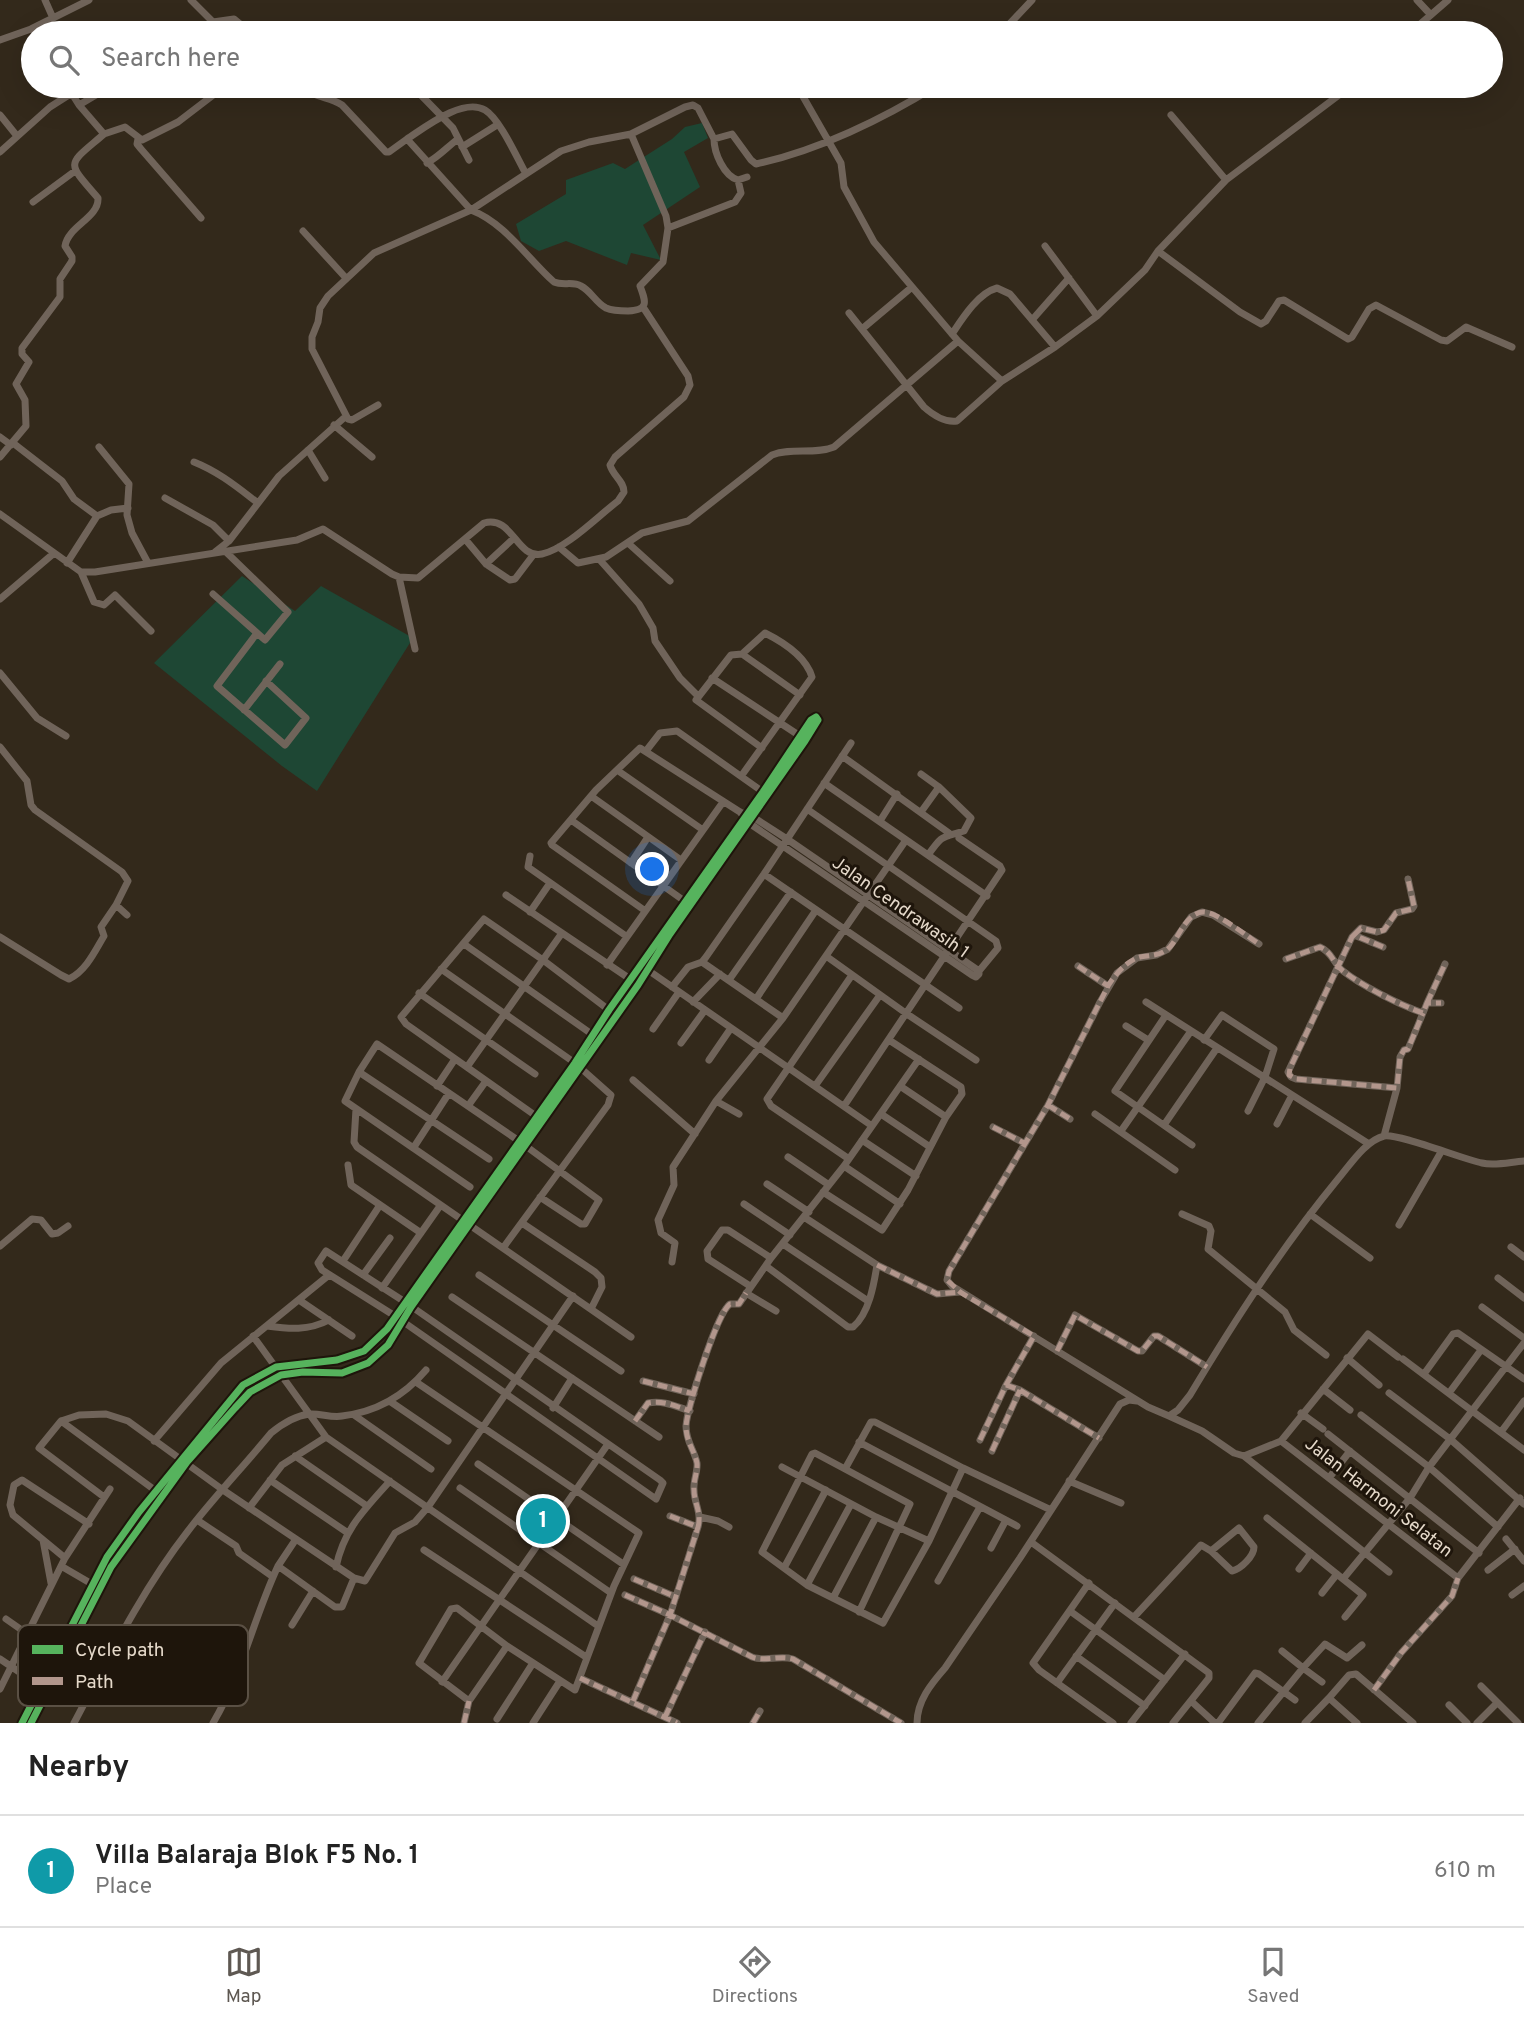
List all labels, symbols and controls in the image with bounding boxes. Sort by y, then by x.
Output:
search box [21,21,1503,98]
icon: search [45,41,83,79]
text: Search here [101,43,240,76]
your location [635,852,669,886]
street label: Jalan Cendrawasih 1 [827,852,973,964]
street label: Jalan Harmoni Selatan [1299,1433,1457,1563]
pin: 1 [520,1495,566,1547]
legend [18,1625,248,1706]
text: Cycle path [75,1639,164,1663]
text: Path [75,1671,114,1695]
text: Nearby [28,1750,129,1787]
text: Villa Balaraja Blok F5 No. 1 [95,1840,419,1873]
text: 1 [46,1857,56,1886]
text: 610 m [1434,1857,1496,1886]
text: Place [95,1873,152,1902]
tab: Map [225,1943,263,2009]
tab: Directions [712,1943,798,2009]
tab: Saved [1247,1943,1299,2009]

